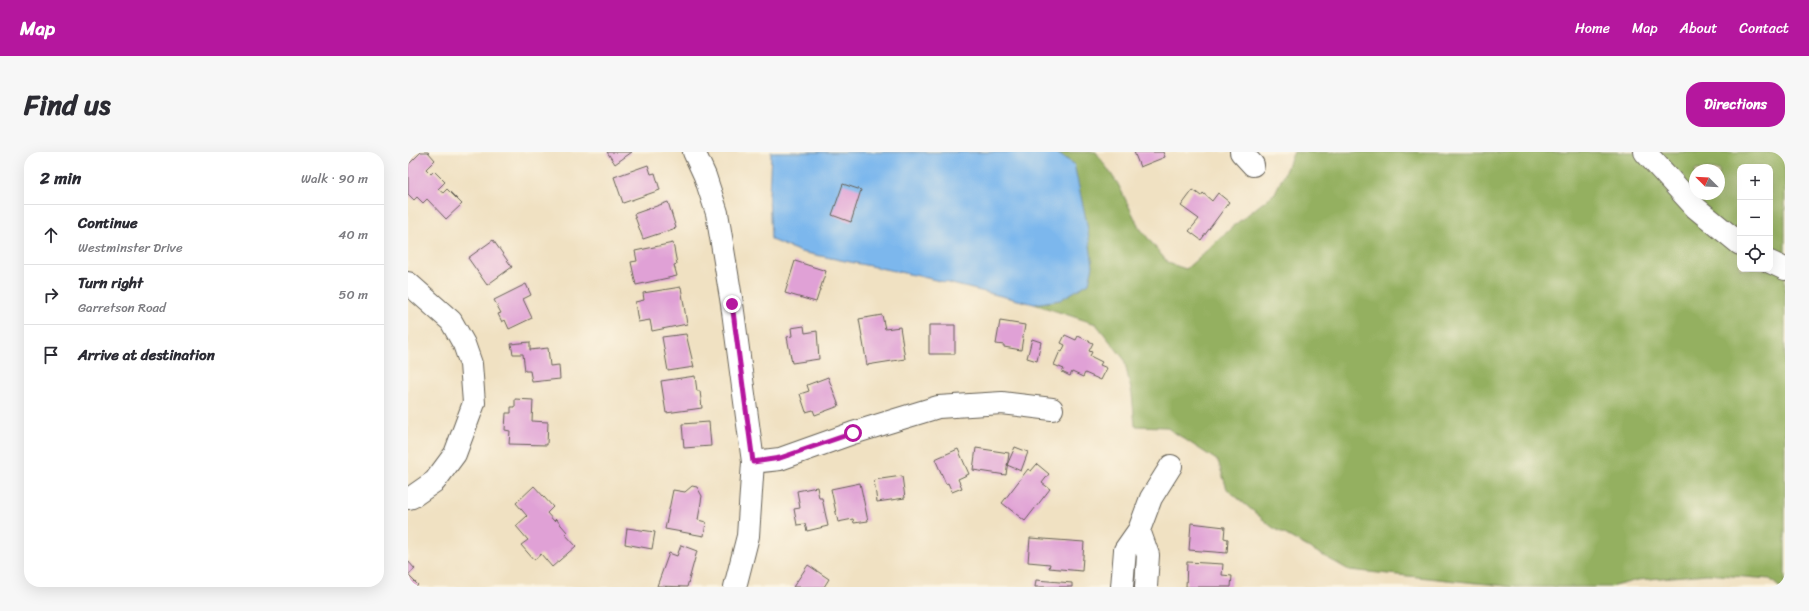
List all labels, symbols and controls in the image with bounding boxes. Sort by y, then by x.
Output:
text: Map [20,12,55,45]
text: Home [1575,16,1610,41]
text: Map [1632,16,1658,41]
text: About [1680,16,1717,41]
text: Contact [1739,16,1789,41]
text: Find us [24,80,111,129]
button: Directions [1686,82,1785,127]
text: 2 min [40,163,81,193]
north arrow [1689,164,1725,200]
map controls [1737,164,1773,272]
button: + [1737,164,1773,200]
text: Walk · 90 m [301,167,368,190]
button: − [1737,200,1773,236]
text: Continue [78,210,138,236]
text: 40 m [338,223,368,246]
icon: ahead [40,224,62,246]
text: Westminster Drive [78,236,183,259]
button: locate [1737,236,1773,272]
text: Turn right [78,270,143,296]
text: 50 m [338,283,368,306]
icon: right [40,284,62,306]
route end [723,295,741,313]
text: Garretson Road [78,296,166,319]
text: Arrive at destination [78,342,215,368]
icon: arrive [40,344,62,366]
route start [844,424,862,442]

